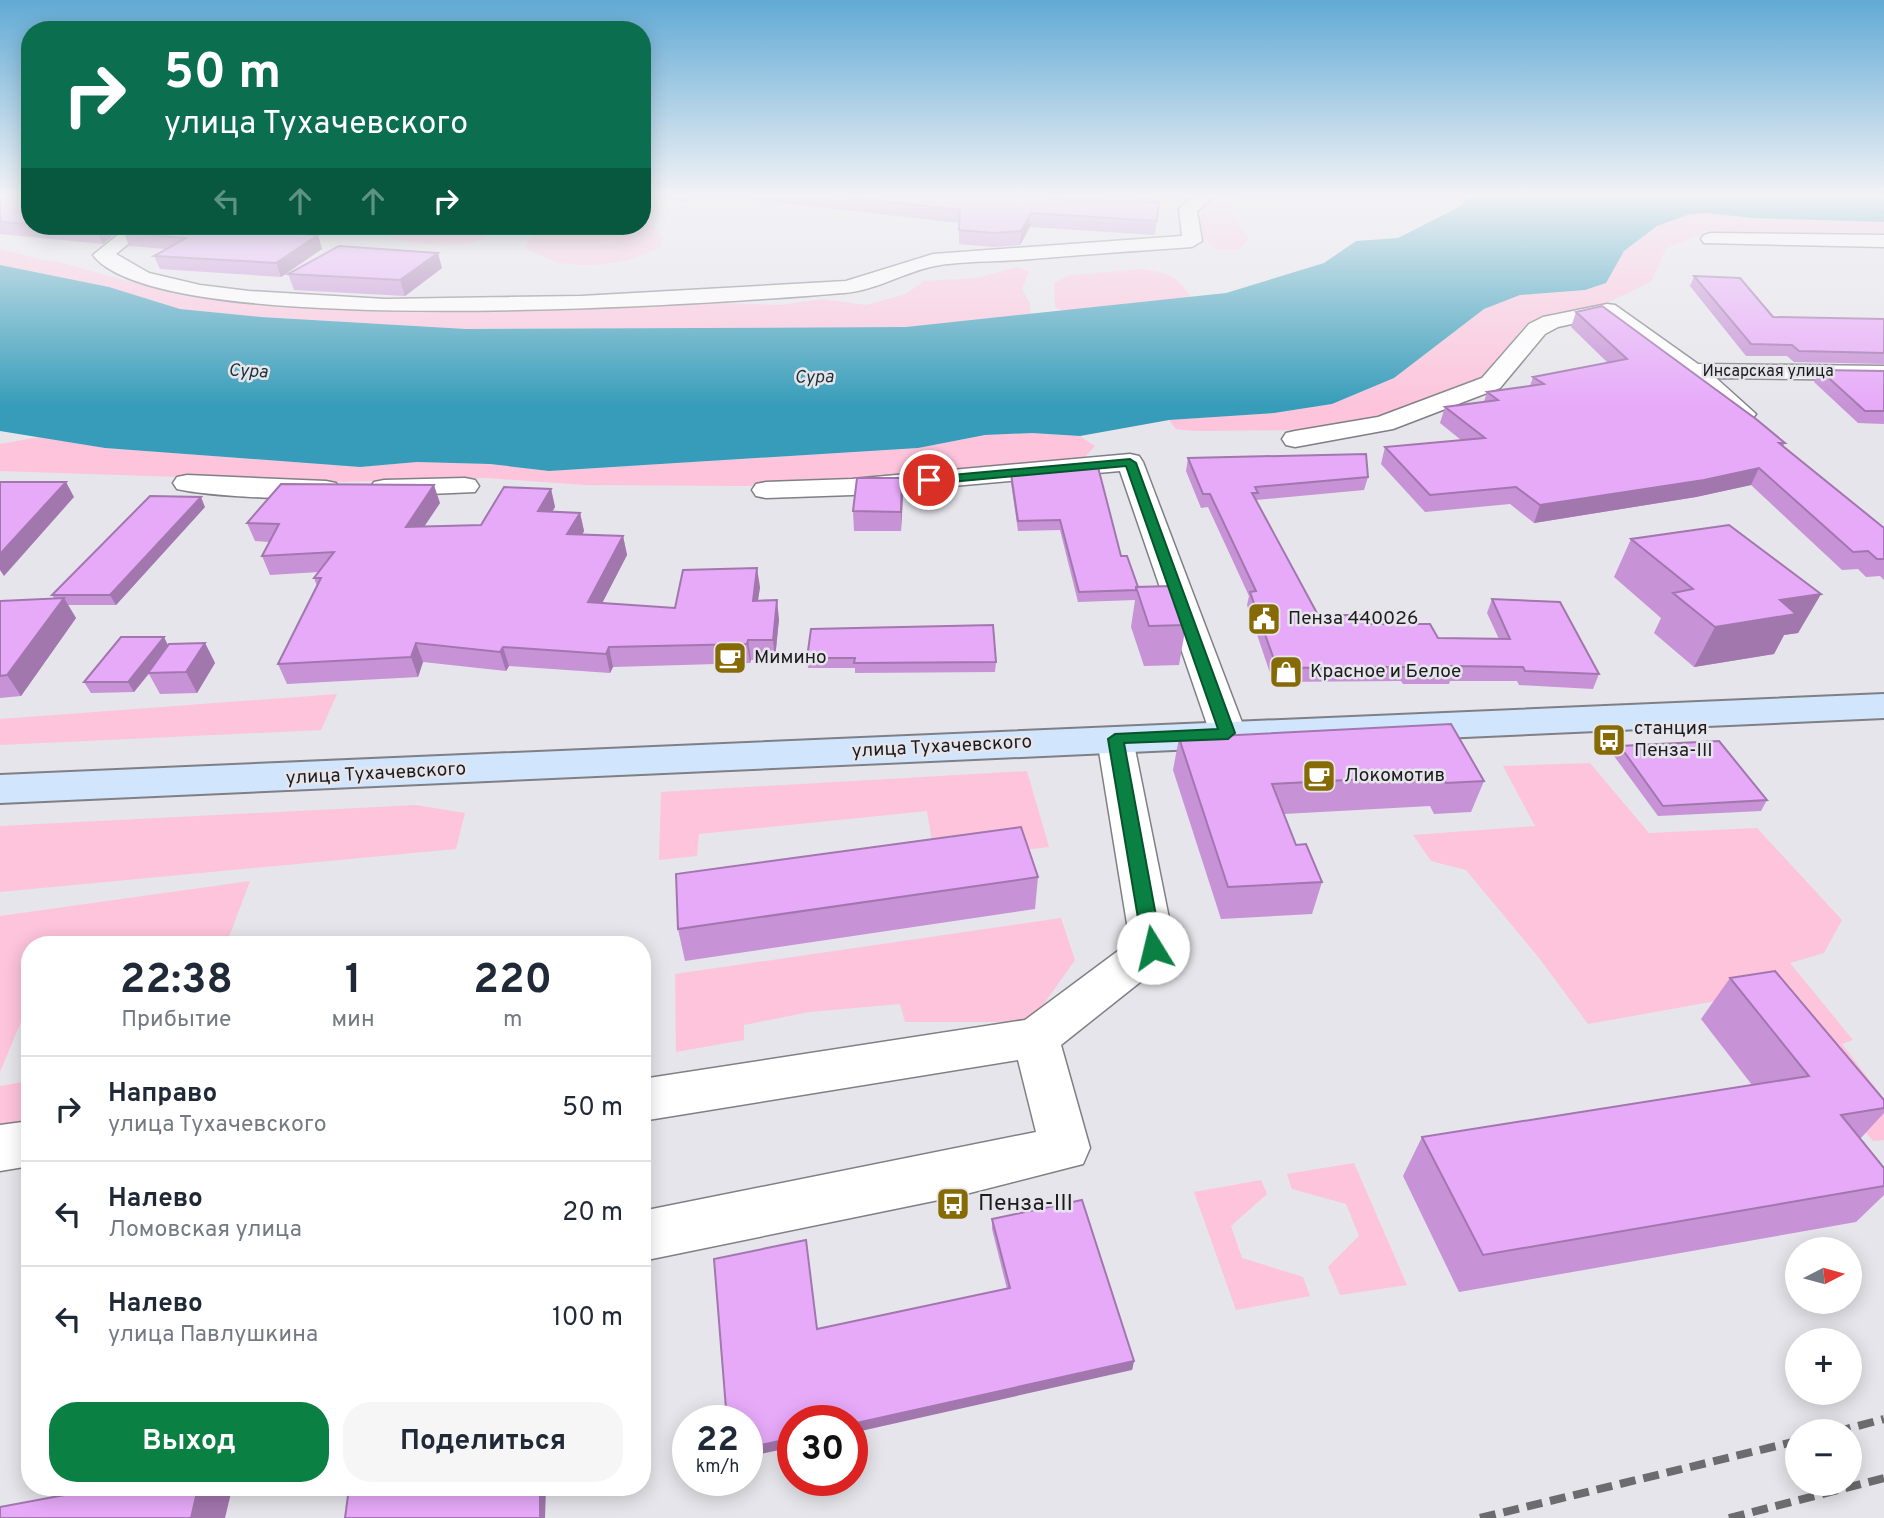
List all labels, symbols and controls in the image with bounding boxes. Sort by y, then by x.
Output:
text: 50 m [164,44,281,106]
icon: right [49,49,140,140]
text: улица Тухачевского [164,105,468,145]
icon: left [208,182,246,220]
icon: ahead [281,182,319,220]
icon: ahead [354,182,392,220]
icon: right [427,182,465,220]
water label: Сура [228,359,269,385]
street label: Инсарская улица [1702,362,1834,382]
water label: Сура [794,366,835,390]
pin [899,450,959,510]
icon: arrive [910,461,948,499]
public building icon: Пенза 440026 [1245,600,1283,638]
place label: Пенза 440026 [1288,607,1418,631]
cafe icon: Мимино [711,639,749,677]
place label: Мимино [754,646,827,670]
shop icon: Красное и Белое [1267,653,1305,691]
place label: Красное и Белое [1310,660,1461,684]
place label: станция Пенза-III [1634,717,1713,763]
bus stop icon: станция Пенза-III [1590,721,1628,759]
street label: улица Тухачевского [851,730,1033,764]
street label: улица Тухачевского [285,757,467,791]
cafe icon: Локомотив [1300,757,1338,795]
place label: Локомотив [1344,764,1445,788]
position arrow [1116,911,1190,985]
text: 22:38 [120,955,233,1008]
text: 1 [345,955,361,1008]
text: 220 [473,955,552,1008]
text: Прибытие [121,1006,231,1035]
text: мин [332,1006,375,1035]
text: m [503,1006,522,1035]
text: Направо [108,1078,217,1111]
icon: right [49,1090,87,1128]
text: 50 m [562,1092,623,1125]
text: улица Тухачевского [108,1111,327,1140]
text: Налево [108,1183,203,1216]
bus stop icon: Пенза-III [934,1185,972,1223]
place label: Пенза-III [978,1190,1073,1219]
icon: left [49,1195,87,1233]
text: 20 m [562,1197,623,1230]
text: Ломовская улица [108,1216,302,1245]
north arrow [1785,1237,1862,1314]
map controls [1785,1237,1862,1496]
text: Налево [108,1288,203,1321]
icon: left [49,1300,87,1338]
text: 100 m [552,1302,623,1335]
text: улица Павлушкина [108,1321,318,1350]
button: + [1785,1328,1862,1405]
button: Выход [49,1402,329,1482]
button: Поделиться [343,1402,623,1482]
speed limit sign: 30 [777,1405,868,1496]
text: 22 [696,1419,739,1463]
button: − [1785,1419,1862,1496]
text: km/h [696,1456,739,1479]

